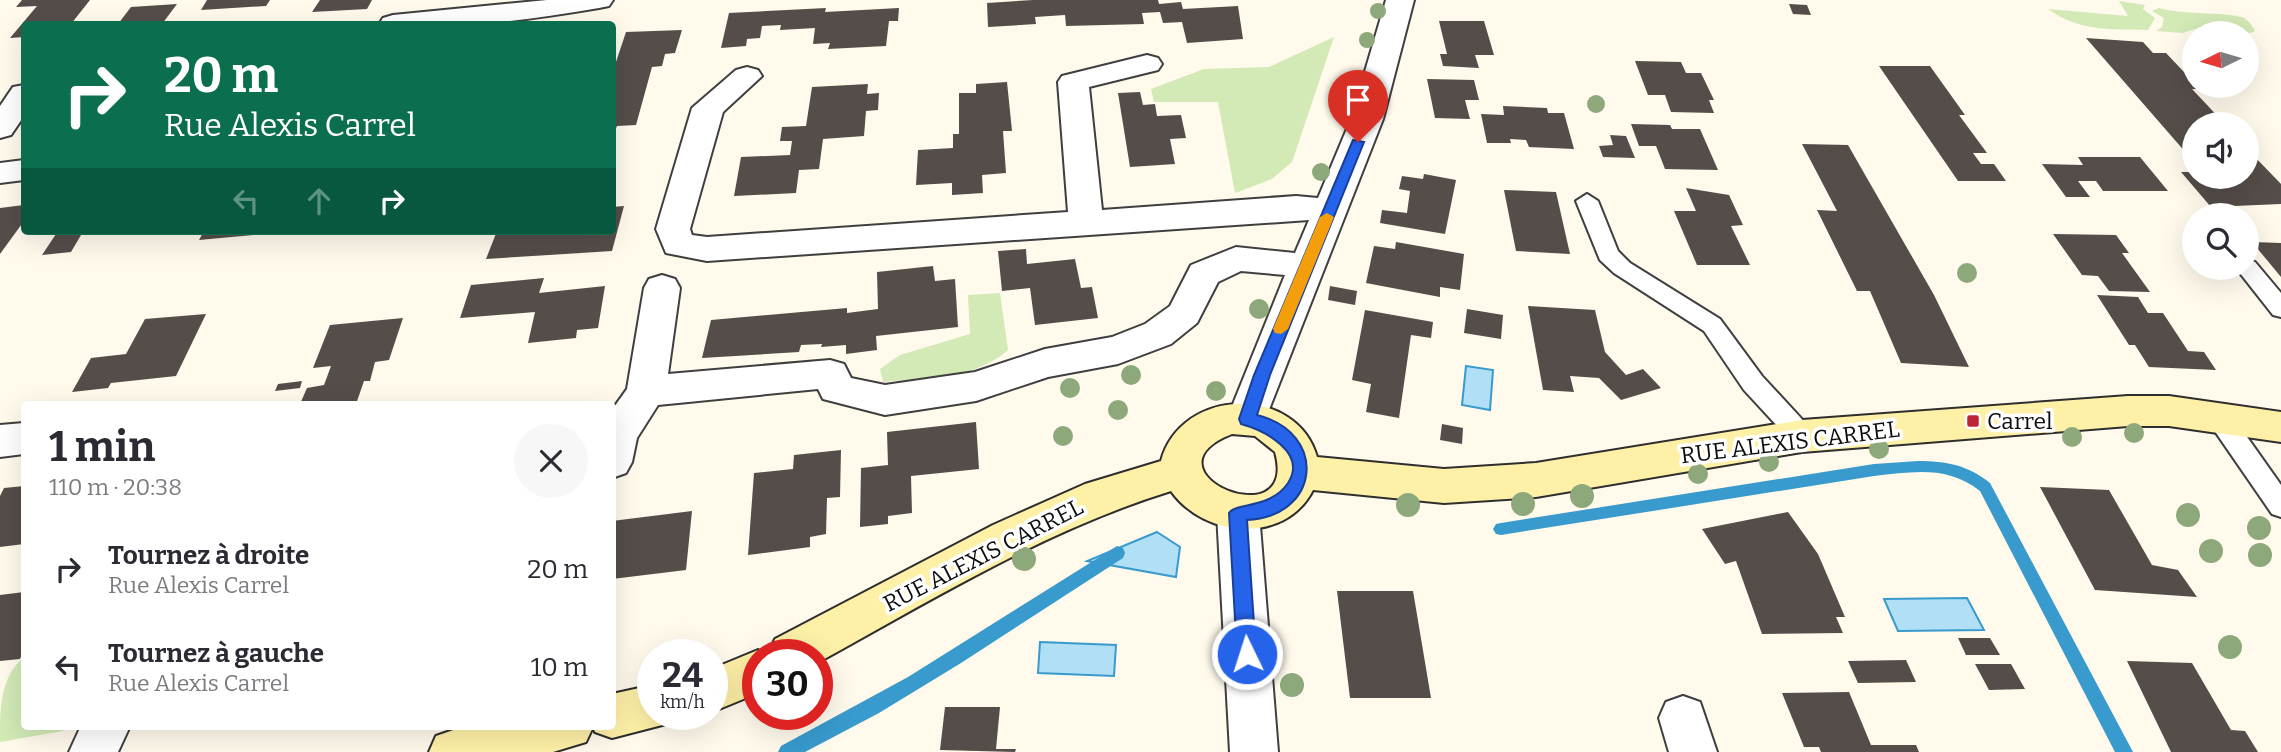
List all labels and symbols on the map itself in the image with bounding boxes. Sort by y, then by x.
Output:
north arrow [2182,21,2259,98]
pin [1328,70,1388,142]
place label: Carrel [1987,407,2053,435]
marker: Carrel [1965,413,1981,429]
street label: RUE ALEXIS CARREL [1679,415,1901,469]
street label: RUE ALEXIS CARREL [878,492,1088,618]
position arrow [1210,617,1284,691]
speed limit sign: 30 [742,639,833,730]

